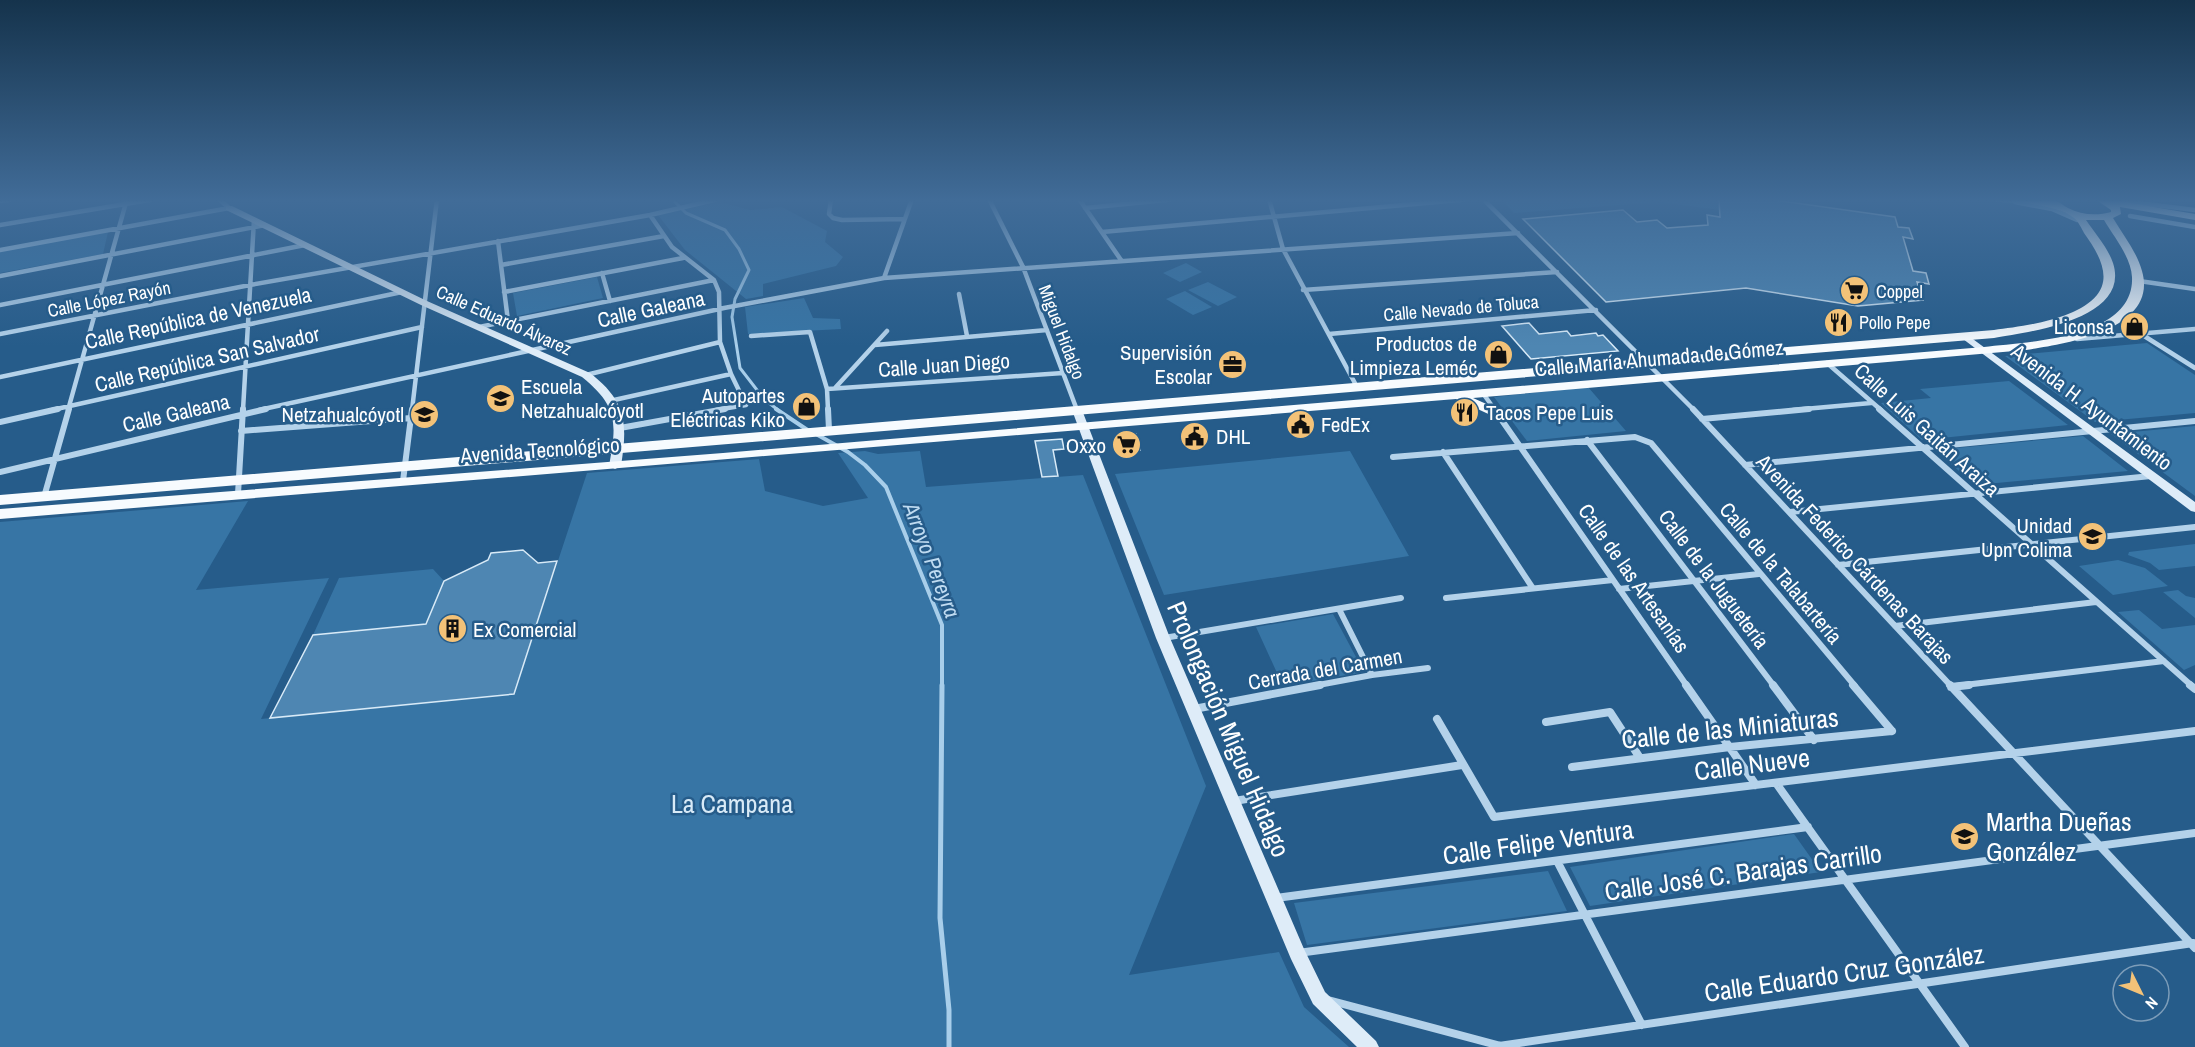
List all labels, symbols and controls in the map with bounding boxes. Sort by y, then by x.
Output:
street label: Calle López Rayón [45,275,173,323]
supermarket icon: Coppel [1839,275,1871,307]
street label: Calle Eduardo Álvarez [432,279,576,361]
place label: Coppel [1876,279,1923,304]
street label: Calle República de Venezuela [82,280,314,356]
street label: Miguel Hidalgo [1033,281,1091,383]
street label: Calle Galeana [595,283,708,335]
street label: Calle Nevado de Toluca [1382,289,1540,327]
restaurant icon: Pollo Pepe [1822,306,1854,338]
place label: Pollo Pepe [1859,310,1930,335]
shop icon: Liconsa [2119,310,2151,342]
place label: Liconsa [2054,312,2114,341]
street label: Calle República San Salvador [92,319,322,399]
place label: Productos de Limpieza Leméc [1350,329,1477,382]
street label: Calle María Ahumada de Gómez [1533,333,1785,383]
street label: Avenida H. Ayuntamiento [2005,336,2178,477]
place label: Supervisión Escolar [1120,338,1212,391]
shop icon: Productos de Limpieza Leméc [1482,339,1514,371]
street label: Calle Juan Diego [877,346,1011,384]
office icon: Supervisión Escolar [1217,348,1249,380]
street label: Calle Luis Gaitán Araiza [1848,357,2006,504]
place label: Escuela Netzahualcóyotl [521,372,644,425]
place label: Autopartes Eléctricas Kiko [670,381,785,434]
school or university icon: Escuela Netzahualcóyotl [484,382,516,414]
street label: Calle Galeana [120,387,233,439]
shop icon: Autopartes Eléctricas Kiko [790,391,822,423]
restaurant icon: Tacos Pepe Luis [1449,396,1481,428]
school or university icon: Netzahualcóyotl [409,398,441,430]
place label: Tacos Pepe Luis [1486,398,1614,427]
place label: Netzahualcóyotl [281,400,404,429]
public building icon: FedEx [1284,408,1316,440]
place label: FedEx [1321,410,1370,439]
public building icon: DHL [1179,420,1211,452]
place label: DHL [1216,422,1251,451]
supermarket icon: Oxxo [1111,429,1143,461]
street label: Avenida Tecnológico [459,430,620,470]
place label: Oxxo [1066,431,1106,460]
street label: Avenida Federico Cárdenas Barajas [1749,447,1960,670]
street label: Calle de la Talabartería [1713,496,1849,650]
water label: Arroyo Pereyra [896,497,968,622]
street label: Calle de las Artesanías [1572,498,1696,658]
street label: Calle de la Juguetería [1652,503,1776,655]
place label: Unidad Upn Colima [1981,511,2072,564]
school or university icon: Unidad Upn Colima [2077,521,2109,553]
street label: Prolongación Miguel Hidalgo [1159,596,1299,862]
building icon: Ex Comercial [436,613,468,645]
place label: Ex Comercial [473,615,576,644]
street label: Cerrada del Carmen [1246,641,1404,697]
street label: Calle de las Miniaturas [1620,699,1840,757]
street label: Calle Nueve [1692,740,1812,788]
park label: La Campana [671,786,793,821]
place label: Martha Dueñas González [1986,804,2132,869]
street label: Calle Felipe Ventura [1440,811,1636,873]
school or university icon: Martha Dueñas González [1949,820,1981,852]
street label: Calle José C. Barajas Carrillo [1602,835,1884,909]
street label: Calle Eduardo Cruz González [1702,936,1986,1010]
north arrow [2111,963,2171,1023]
text: N [2141,992,2163,1014]

